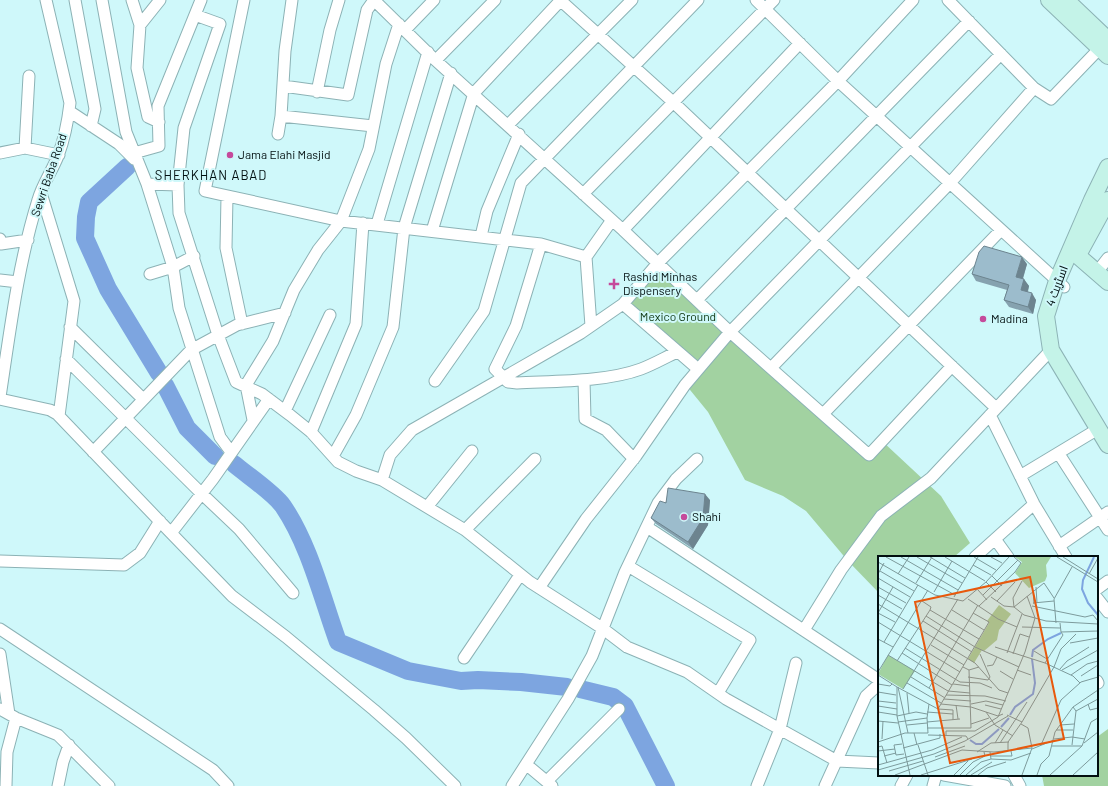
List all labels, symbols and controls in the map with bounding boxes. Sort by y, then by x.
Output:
street label: Sewri Baba Road [27,131,69,218]
place label: Jama Elahi Masjid [238,147,331,161]
marker: Jama Elahi Masjid [225,150,235,160]
district label: SHERKHAN ABAD [155,167,267,183]
street label: اسٹریٹ 4 [1042,263,1071,308]
place label: Rashid Minhas Dispensery [623,269,697,297]
marker: Rashid Minhas Dispensery [608,278,620,290]
park label: Mexico Ground [640,309,716,323]
place label: Madina [991,311,1028,325]
marker: Madina [978,314,988,324]
place label: Shahi [692,509,721,523]
marker: Shahi [679,512,689,522]
inset map [878,556,1098,776]

